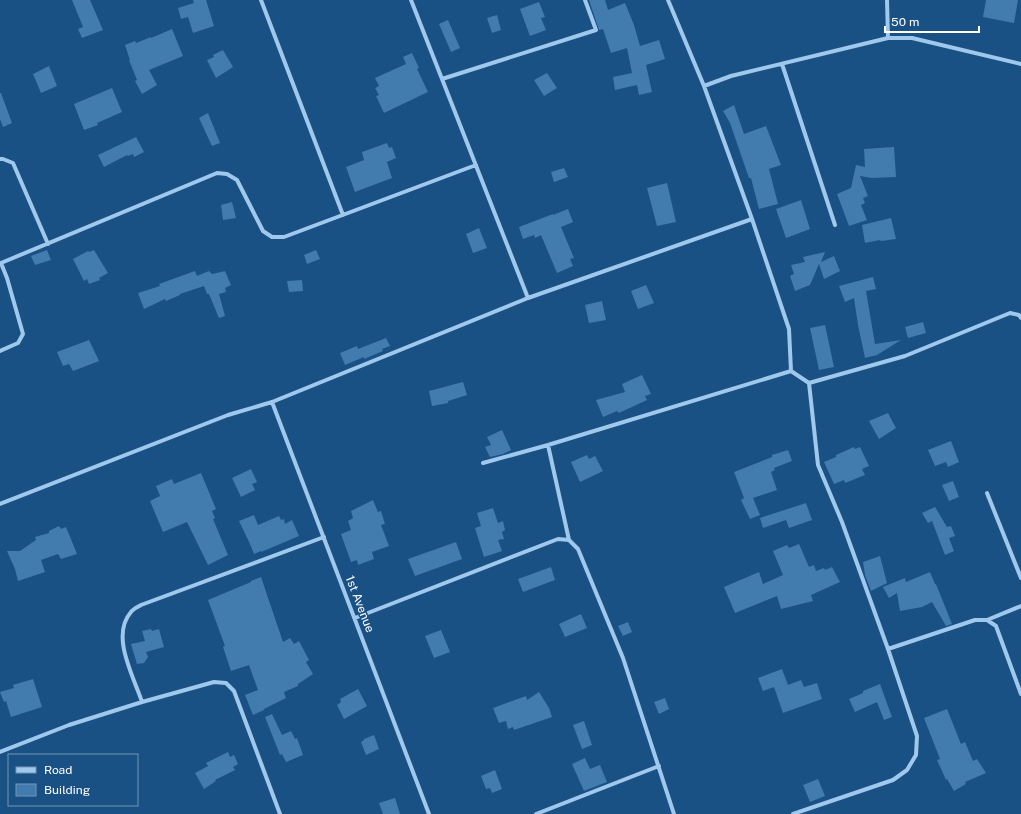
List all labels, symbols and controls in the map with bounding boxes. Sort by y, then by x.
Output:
scale bar [885,8,979,34]
text: 50 m [891,15,919,29]
street label: 1st Avenue [343,574,377,635]
legend [8,754,138,806]
text: Road [44,763,72,777]
text: Building [44,783,90,797]

